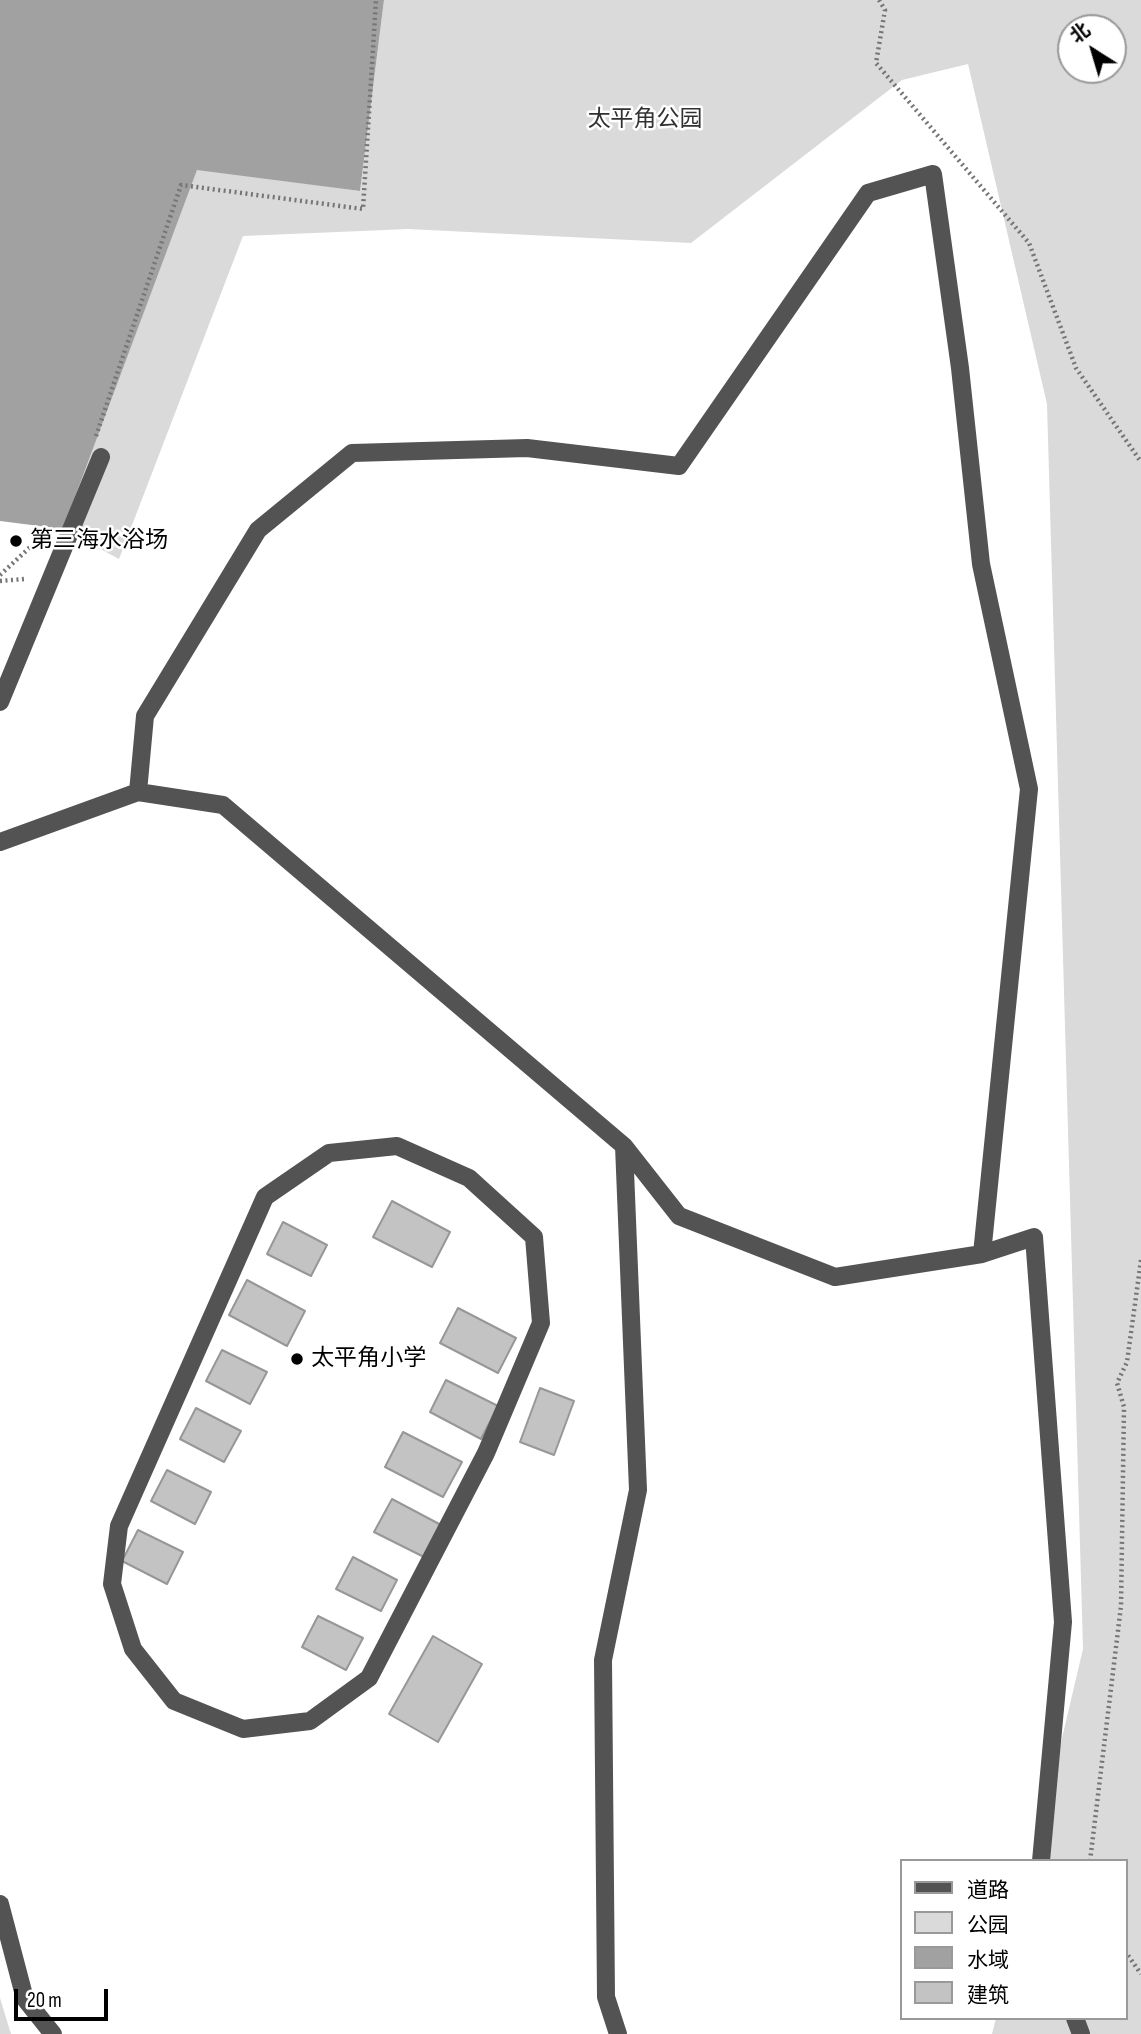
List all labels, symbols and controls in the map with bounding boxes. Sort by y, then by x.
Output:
north arrow [1057,14,1127,84]
text: 北 [1066,19,1095,48]
park label: 太平角公园 [588,106,702,134]
place label: 第三海水浴场 [30,527,168,555]
marker: 第三海水浴场 [8,533,24,549]
place label: 太平角小学 [311,1345,426,1373]
marker: 太平角小学 [289,1351,305,1367]
legend [900,1859,1127,2020]
text: 道路 [967,1878,1009,1903]
text: 公园 [967,1913,1009,1938]
text: 水域 [967,1948,1009,1973]
scale bar [18,1974,112,2018]
text: 建筑 [967,1983,1009,2008]
text: 20 m [27,1988,62,2013]

